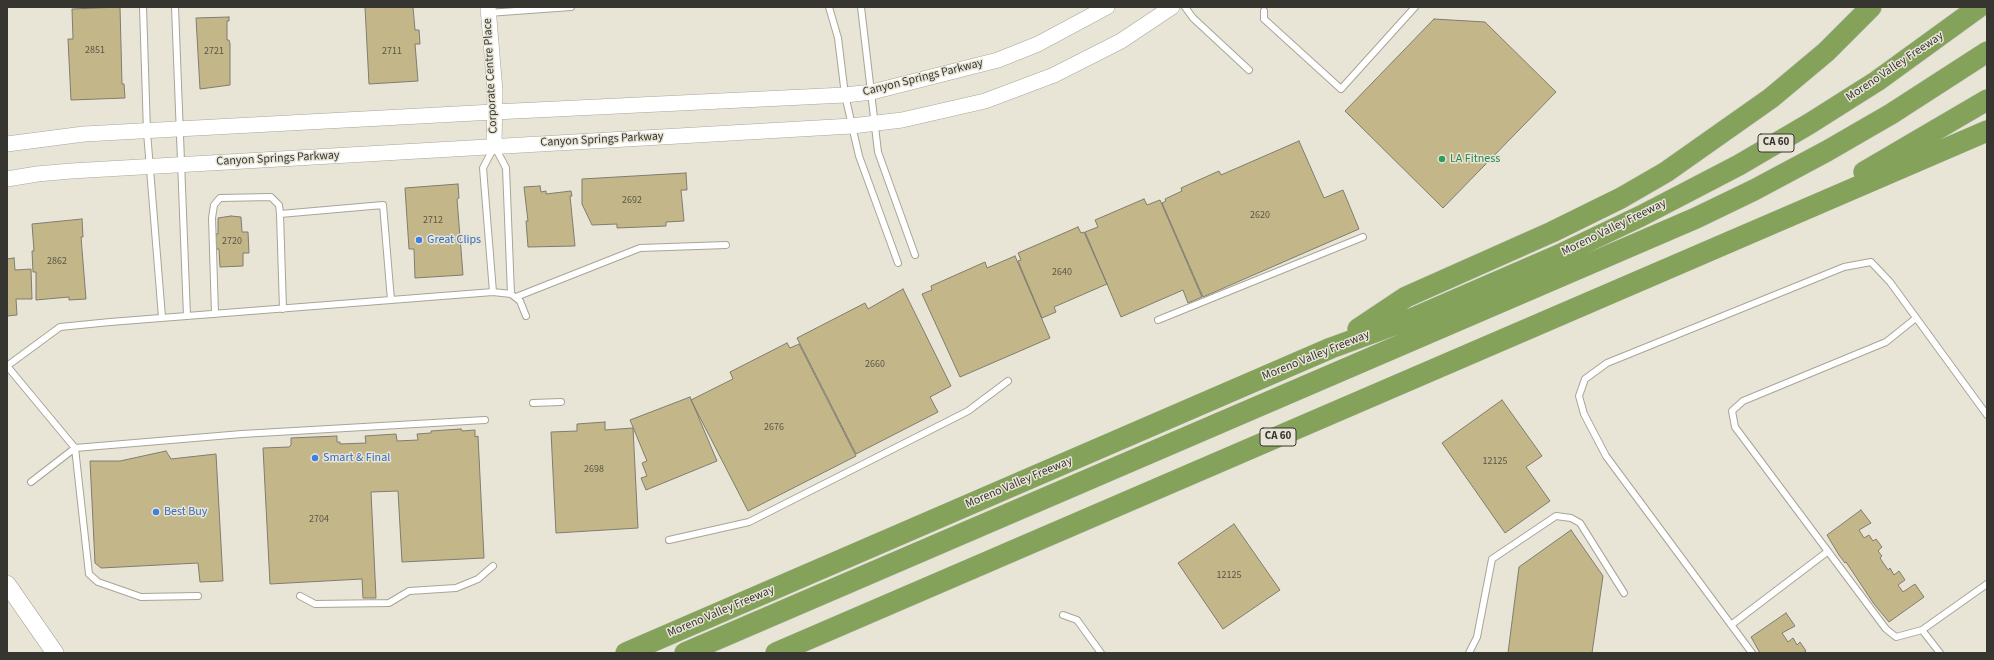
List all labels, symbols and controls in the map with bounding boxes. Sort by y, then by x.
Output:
street label: Corporate Centre Place [481,18,501,134]
street label: Moreno Valley Freeway [1843,29,1947,105]
house number: 2851 [85,45,105,57]
house number: 2721 [204,46,224,58]
house number: 2711 [382,46,402,58]
street label: Canyon Springs Parkway [861,56,985,100]
street label: Canyon Springs Parkway [540,130,664,150]
road number: CA 60 [1758,134,1794,152]
street label: Canyon Springs Parkway [216,149,340,169]
place label: LA Fitness [1450,152,1500,166]
marker: LA Fitness [1437,154,1447,164]
house number: 2692 [622,195,642,207]
street label: Moreno Valley Freeway [1559,196,1669,260]
house number: 2620 [1250,210,1270,222]
house number: 2712 [423,215,443,227]
place label: Great Clips [427,233,481,247]
marker: Great Clips [414,235,424,245]
house number: 2720 [222,236,242,248]
house number: 2862 [47,256,67,268]
house number: 2640 [1052,267,1072,279]
street label: Moreno Valley Freeway [1260,328,1372,384]
house number: 2660 [865,359,885,371]
house number: 2676 [764,422,784,434]
road number: CA 60 [1260,428,1296,446]
place label: Smart & Final [323,451,390,465]
marker: Smart & Final [310,453,320,463]
street label: Moreno Valley Freeway [963,454,1075,512]
house number: 12125 [1483,456,1507,468]
house number: 2698 [584,464,604,476]
place label: Best Buy [164,505,207,519]
marker: Best Buy [151,507,161,517]
house number: 2704 [309,514,329,526]
house number: 12125 [1217,570,1241,582]
street label: Moreno Valley Freeway [665,583,777,641]

